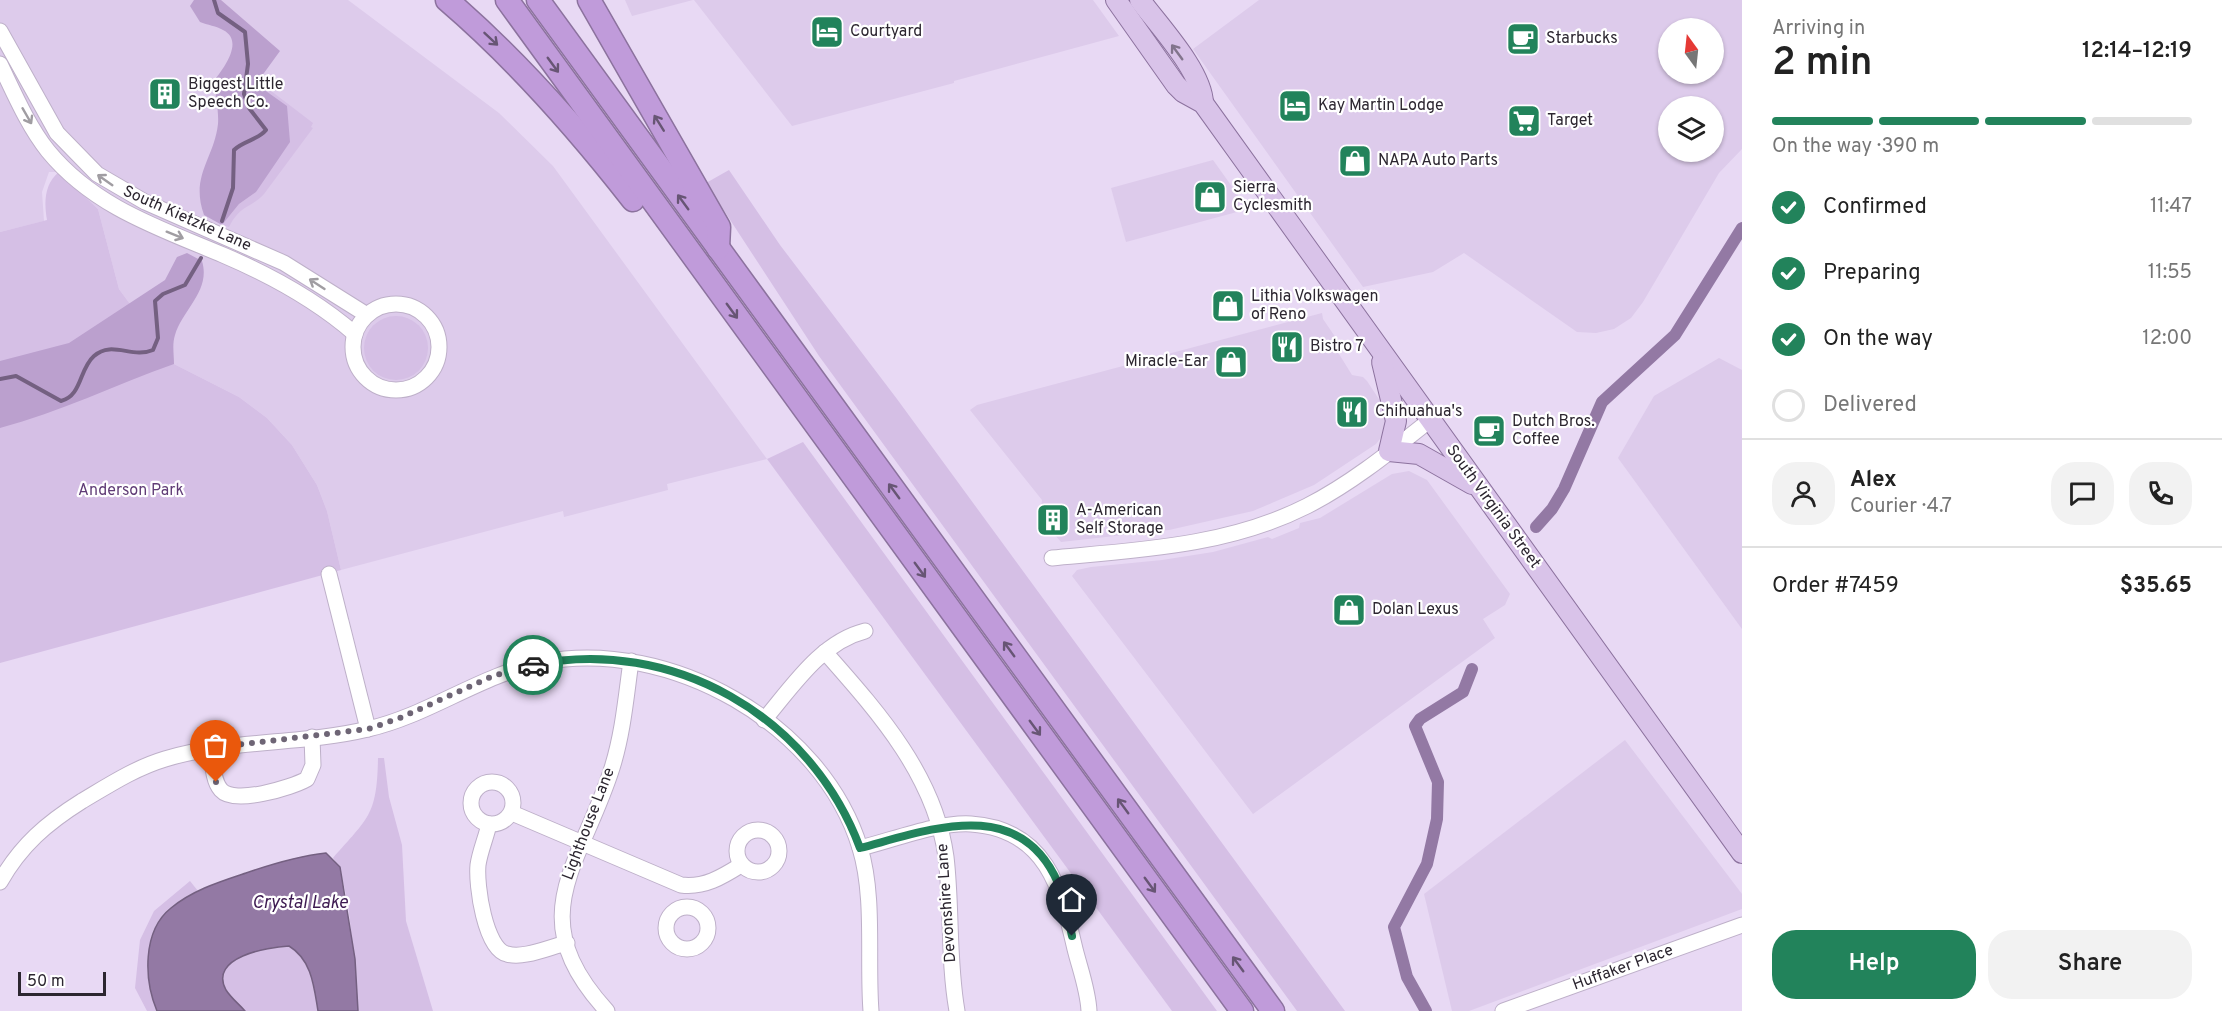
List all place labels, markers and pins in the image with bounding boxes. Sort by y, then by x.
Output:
hotel icon: Courtyard [809,14,845,50]
cafe icon: Starbucks [1505,21,1541,57]
place label: Courtyard [850,22,922,42]
place label: Starbucks [1546,29,1618,49]
place label: Biggest Little Speech Co. [188,75,283,113]
building icon: Biggest Little Speech Co. [147,76,183,112]
hotel icon: Kay Martin Lodge [1277,88,1313,124]
place label: Kay Martin Lodge [1318,96,1444,116]
supermarket icon: Target [1506,103,1542,139]
place label: Target [1547,111,1593,131]
shop icon: NAPA Auto Parts [1337,143,1373,179]
place label: NAPA Auto Parts [1378,151,1498,171]
place label: Sierra Cyclesmith [1233,178,1312,216]
shop icon: Sierra Cyclesmith [1192,179,1228,215]
place label: Lithia Volkswagen of Reno [1251,287,1379,325]
shop icon: Lithia Volkswagen of Reno [1210,288,1246,324]
restaurant icon: Bistro 7 [1269,329,1305,365]
place label: Bistro 7 [1310,337,1364,357]
shop icon: Miracle-Ear [1213,344,1249,380]
place label: Miracle-Ear [1125,352,1208,372]
restaurant icon: Chihuahua's [1334,394,1370,430]
place label: Chihuahua's [1375,402,1462,422]
place label: Dutch Bros. Coffee [1512,412,1595,450]
cafe icon: Dutch Bros. Coffee [1471,413,1507,449]
place label: A-American Self Storage [1076,501,1163,539]
building icon: A-American Self Storage [1035,502,1071,538]
shop icon: Dolan Lexus [1331,592,1367,628]
place label: Dolan Lexus [1372,600,1459,620]
pin [190,720,241,782]
pin [1046,874,1097,936]

